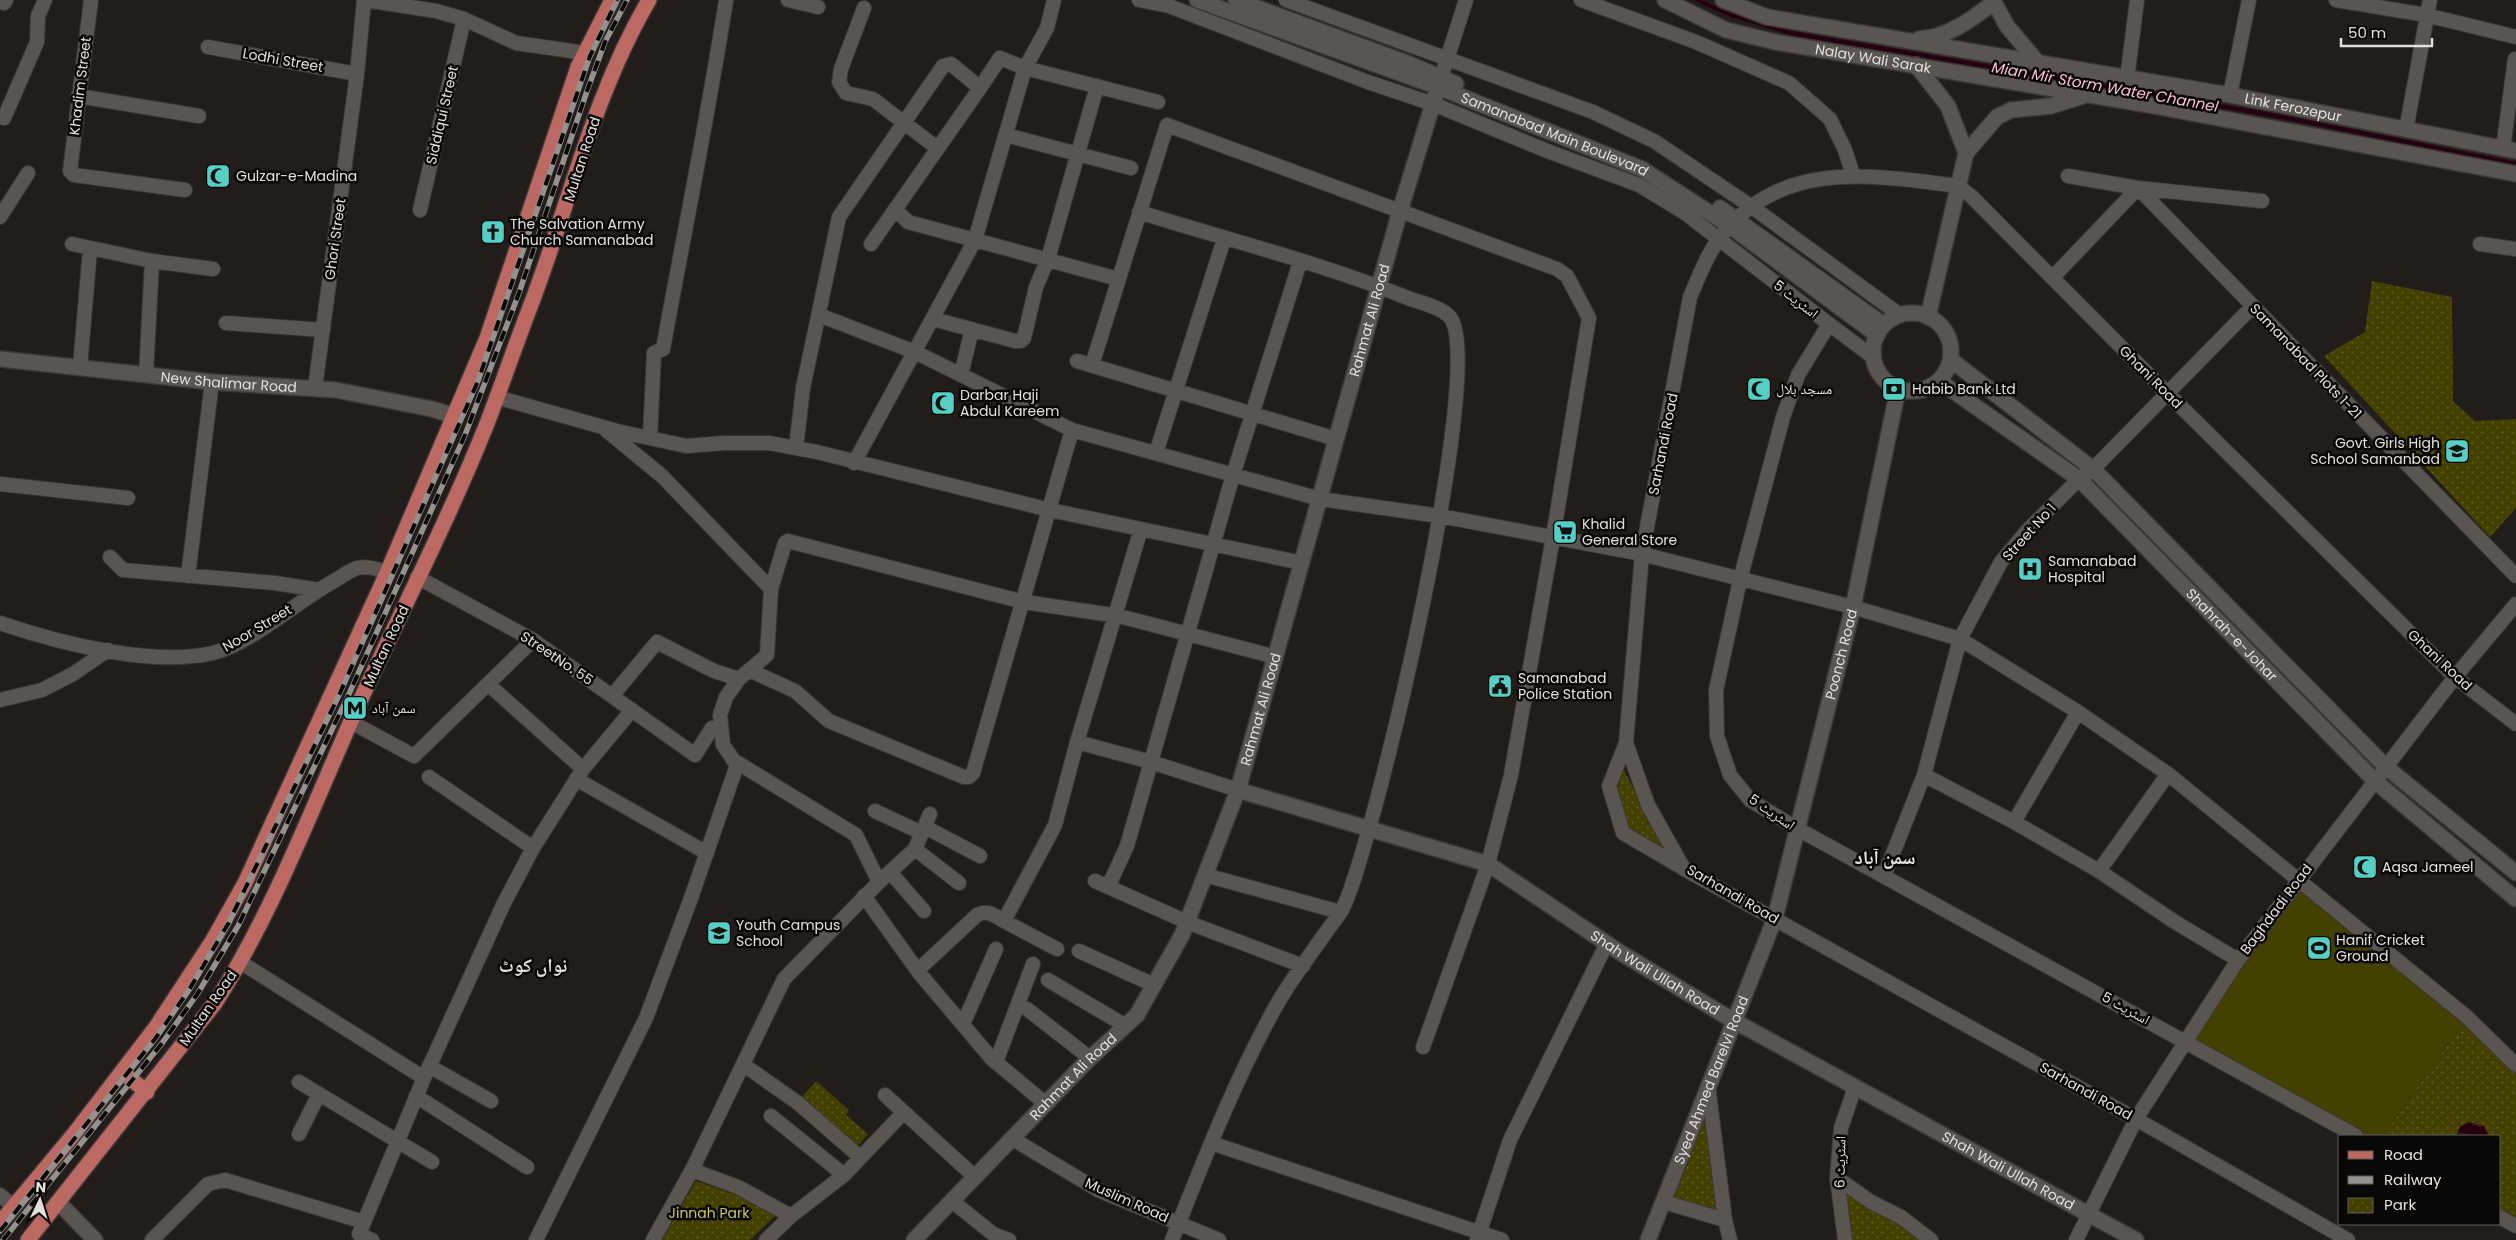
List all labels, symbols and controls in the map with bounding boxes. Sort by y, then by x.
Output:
scale bar [2341,15,2432,47]
text: 50 m [2348,22,2386,43]
street label: Khadim Street [64,36,96,136]
street label: Nalay Wali Sarak [1814,39,1933,78]
street label: Lodhi Street [241,43,325,77]
water label: Mian Mir Storm Water Channel [1990,56,2220,117]
street label: Siddiqui Street [421,64,463,166]
street label: Samanabad Main Boulevard [1458,87,1653,181]
street label: Link Ferozepur [2243,88,2343,127]
street label: Multan Road [559,114,605,204]
mosque icon: Gulzar-e-Madina [205,163,231,189]
place label: Gulzar-e-Madina [236,166,357,186]
street label: Ghori Street [319,197,351,281]
place label: The Salvation Army Church Samanabad [510,214,654,250]
church icon: The Salvation Army Church Samanabad [480,219,506,245]
street label: Rahmat Ali Road [1344,261,1395,379]
street label: اسٹریٹ 5 [1769,275,1823,323]
street label: Samanabad Plots 1-21 [2245,299,2367,423]
street label: Ghani Road [2115,341,2187,413]
street label: New Shalimar Road [160,366,298,397]
mosque icon: مسجد بلال [1746,376,1772,402]
bank icon: Habib Bank Ltd [1881,376,1907,402]
place label: مسجد بلال [1776,379,1832,399]
place label: Habib Bank Ltd [1912,379,2016,399]
place label: Darbar Haji Abdul Kareem [960,385,1059,421]
mosque icon: Darbar Haji Abdul Kareem [930,390,956,416]
street label: Sarhandi Road [1643,391,1683,497]
place label: Govt. Girls High School Samanbad [2310,433,2440,469]
school or university icon: Govt. Girls High School Samanbad [2444,438,2470,464]
street label: Street No 1 [1998,499,2060,565]
place label: Khalid General Store [1582,514,1678,550]
supermarket icon: Khalid General Store [1552,519,1578,545]
place label: Samanabad Hospital [2048,551,2136,587]
hospital icon: Samanabad Hospital [2017,556,2043,582]
street label: Shahrah-e-Johar [2181,584,2282,686]
street label: Noor Street [219,599,295,657]
street label: Multan Road [358,602,414,690]
street label: Poonch Road [1820,607,1862,702]
street label: Ghani Road [2403,625,2477,695]
street label: StreetNo. 55 [517,626,597,690]
street label: Rahmat Ali Road [1235,651,1286,768]
place label: Samanabad Police Station [1518,668,1612,704]
public building icon: Samanabad Police Station [1487,673,1513,699]
metro station icon: سمن آباد [342,695,368,721]
place label: سمن آباد [372,698,415,718]
street label: اسٹریٹ 5 [1745,789,1799,835]
district label: سمن آباد [1855,844,1915,871]
mosque icon: Aqsa Jameel [2352,854,2378,880]
place label: Aqsa Jameel [2382,857,2474,877]
street label: Sarhandi Road [1683,860,1783,928]
street label: Baghdadi Road [2235,860,2317,958]
place label: Youth Campus School [736,915,840,951]
school or university icon: Youth Campus School [706,920,732,946]
street label: Shah Wali Ullah Road [1586,925,1723,1020]
place label: Hanif Cricket Ground [2336,930,2425,966]
sports icon: Hanif Cricket Ground [2306,935,2332,961]
district label: نواں کوٹ [499,952,567,979]
street label: Multan Road [175,966,241,1050]
street label: اسٹریٹ 5 [2098,987,2154,1029]
street label: Syed Ahmed Barelvi Road [1669,993,1753,1167]
street label: Rahmat Ali Road [1025,1028,1121,1125]
street label: Sarhandi Road [2036,1057,2136,1125]
street label: Shah Wali Ullah Road [1938,1126,2078,1215]
legend [2338,1135,2501,1225]
street label: اسٹریٹ 6 [1830,1136,1850,1188]
text: Road [2384,1144,2423,1165]
text: Railway [2384,1169,2442,1190]
street label: Muslim Road [1082,1173,1172,1227]
north arrow [15,1175,65,1225]
text: N [35,1177,47,1197]
text: Park [2384,1194,2416,1215]
park label: Jinnah Park [669,1203,750,1223]

